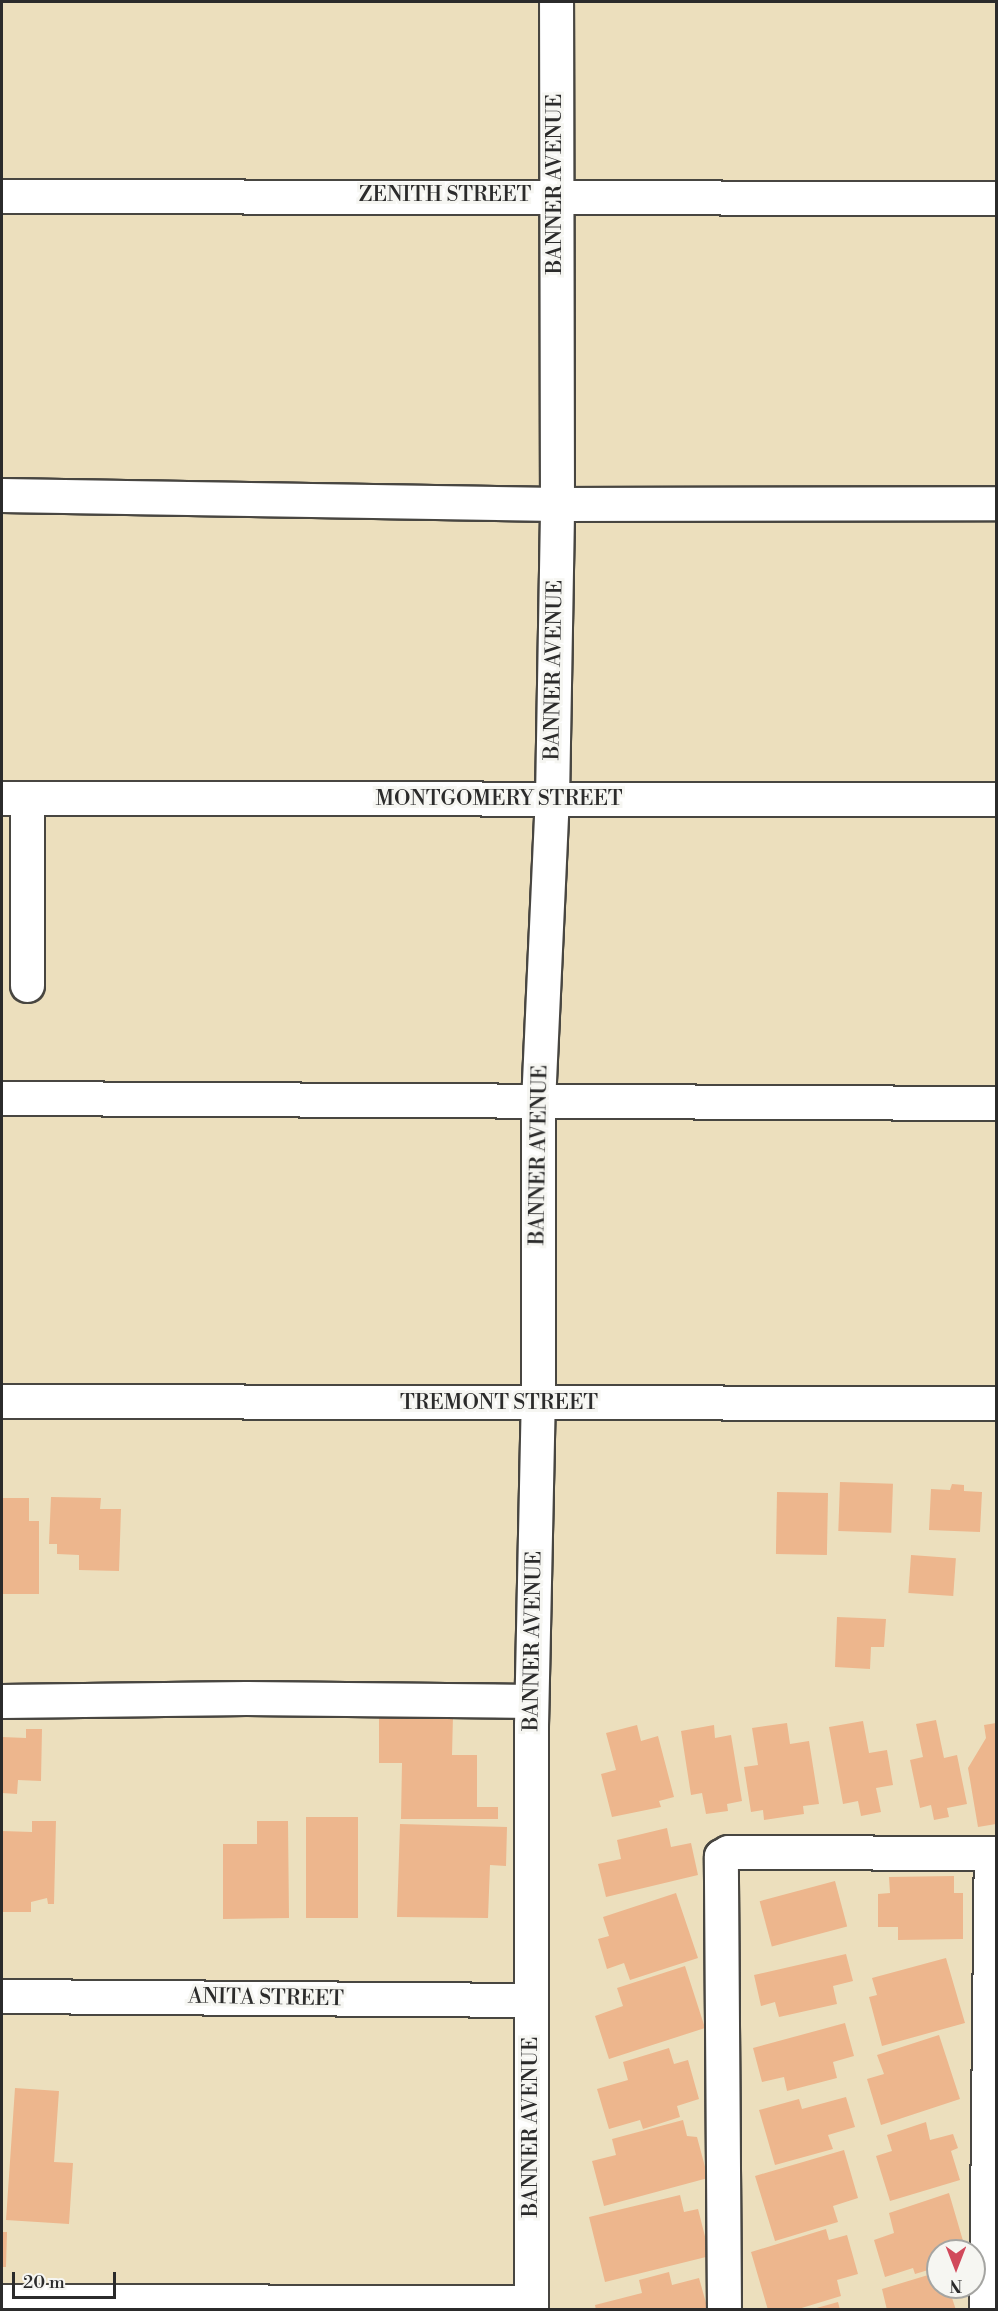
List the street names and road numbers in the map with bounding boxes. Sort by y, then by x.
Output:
street label: BANNER AVENUE [542,94,568,274]
street label: ZENITH STREET [359,182,531,208]
street label: BANNER AVENUE [540,580,568,760]
street label: MONTGOMERY STREET [376,786,622,812]
street label: BANNER AVENUE [525,1065,553,1245]
street label: TREMONT STREET [400,1390,598,1416]
street label: BANNER AVENUE [519,1551,547,1731]
street label: ANITA STREET [188,1984,344,2012]
street label: BANNER AVENUE [518,2037,544,2217]

